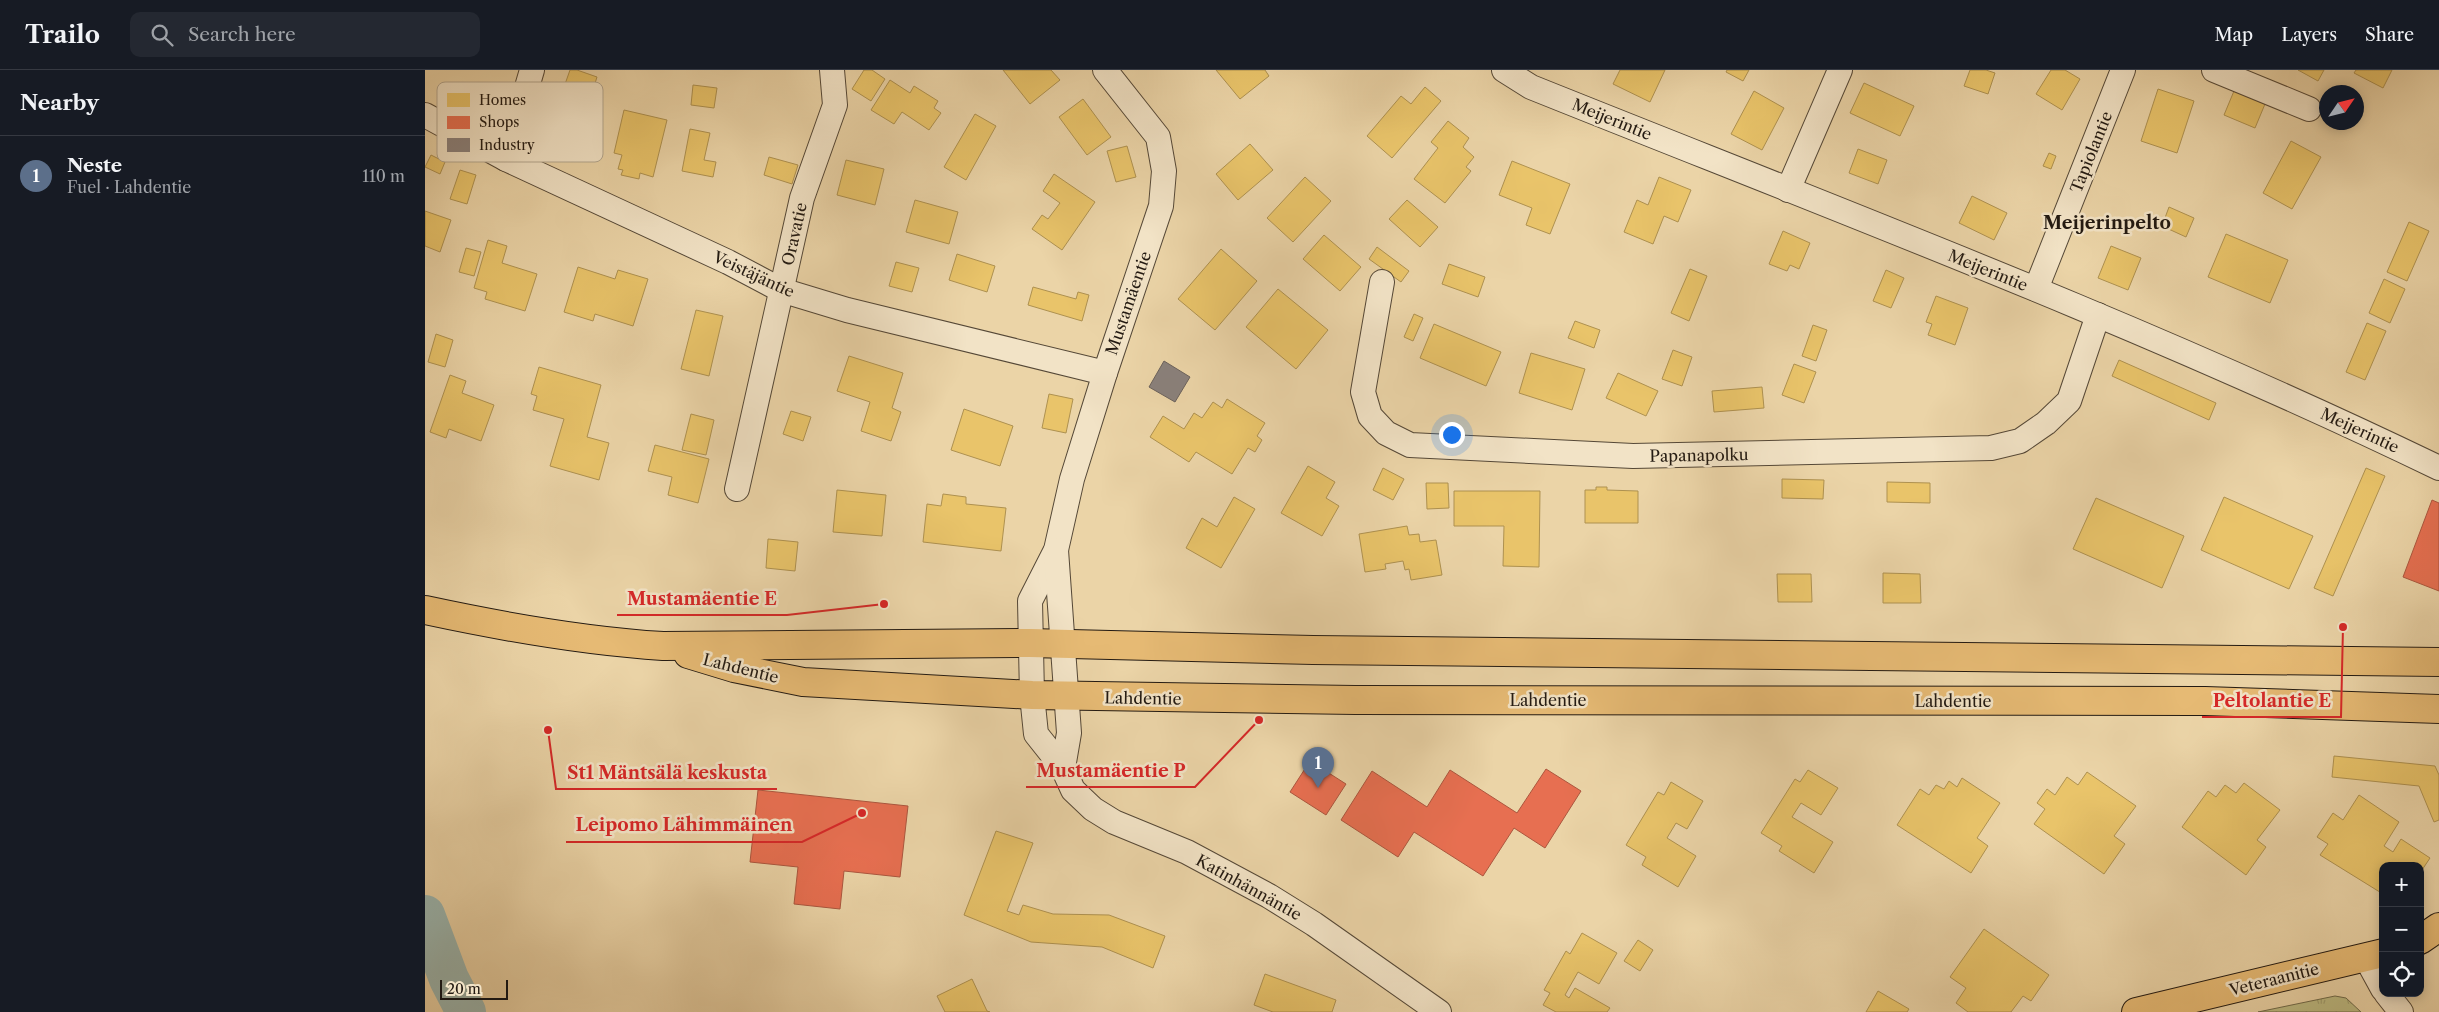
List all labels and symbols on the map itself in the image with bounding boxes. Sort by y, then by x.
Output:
legend [437,82,603,162]
north arrow [2319,85,2364,130]
text: Homes [479,91,526,109]
street label: Meijerintie [1569,94,1655,144]
street label: Tapiolantie [2066,108,2116,196]
text: Shops [479,113,519,131]
text: Industry [479,136,535,154]
street label: Oravatie [777,200,811,267]
district label: Meijerinpelto [2043,212,2171,234]
street label: Meijerintie [1945,245,2031,295]
street label: Veistäjäntie [709,246,798,302]
street label: Mustamäentie [1101,248,1155,358]
street label: Meijerintie [2318,403,2402,457]
your location [1439,422,1465,448]
street label: Papanapolku [1649,444,1749,466]
callout: Mustamäentie E [617,582,787,615]
text: Mustamäentie E [627,588,777,610]
street label: Lahdentie [701,649,781,687]
callout: Peltolantie E [2202,684,2341,717]
street label: Lahdentie [1104,687,1182,709]
street label: Lahdentie [1509,690,1587,710]
text: Peltolantie E [2213,690,2331,712]
street label: Lahdentie [1914,691,1992,711]
pin: 1 [1302,747,1334,788]
callout: Mustamäentie P [1026,754,1195,787]
callout: St1 Mäntsälä keskusta [556,756,777,789]
text: Mustamäentie P [1036,760,1186,782]
text: St1 Mäntsälä keskusta [567,762,768,784]
callout: Leipomo Lähimmäinen [566,809,802,842]
text: Leipomo Lähimmäinen [576,814,793,836]
street label: Katinhännäntie [1193,850,1305,924]
street label: Veteraanitie [2226,958,2321,1000]
scale bar [440,977,507,1000]

